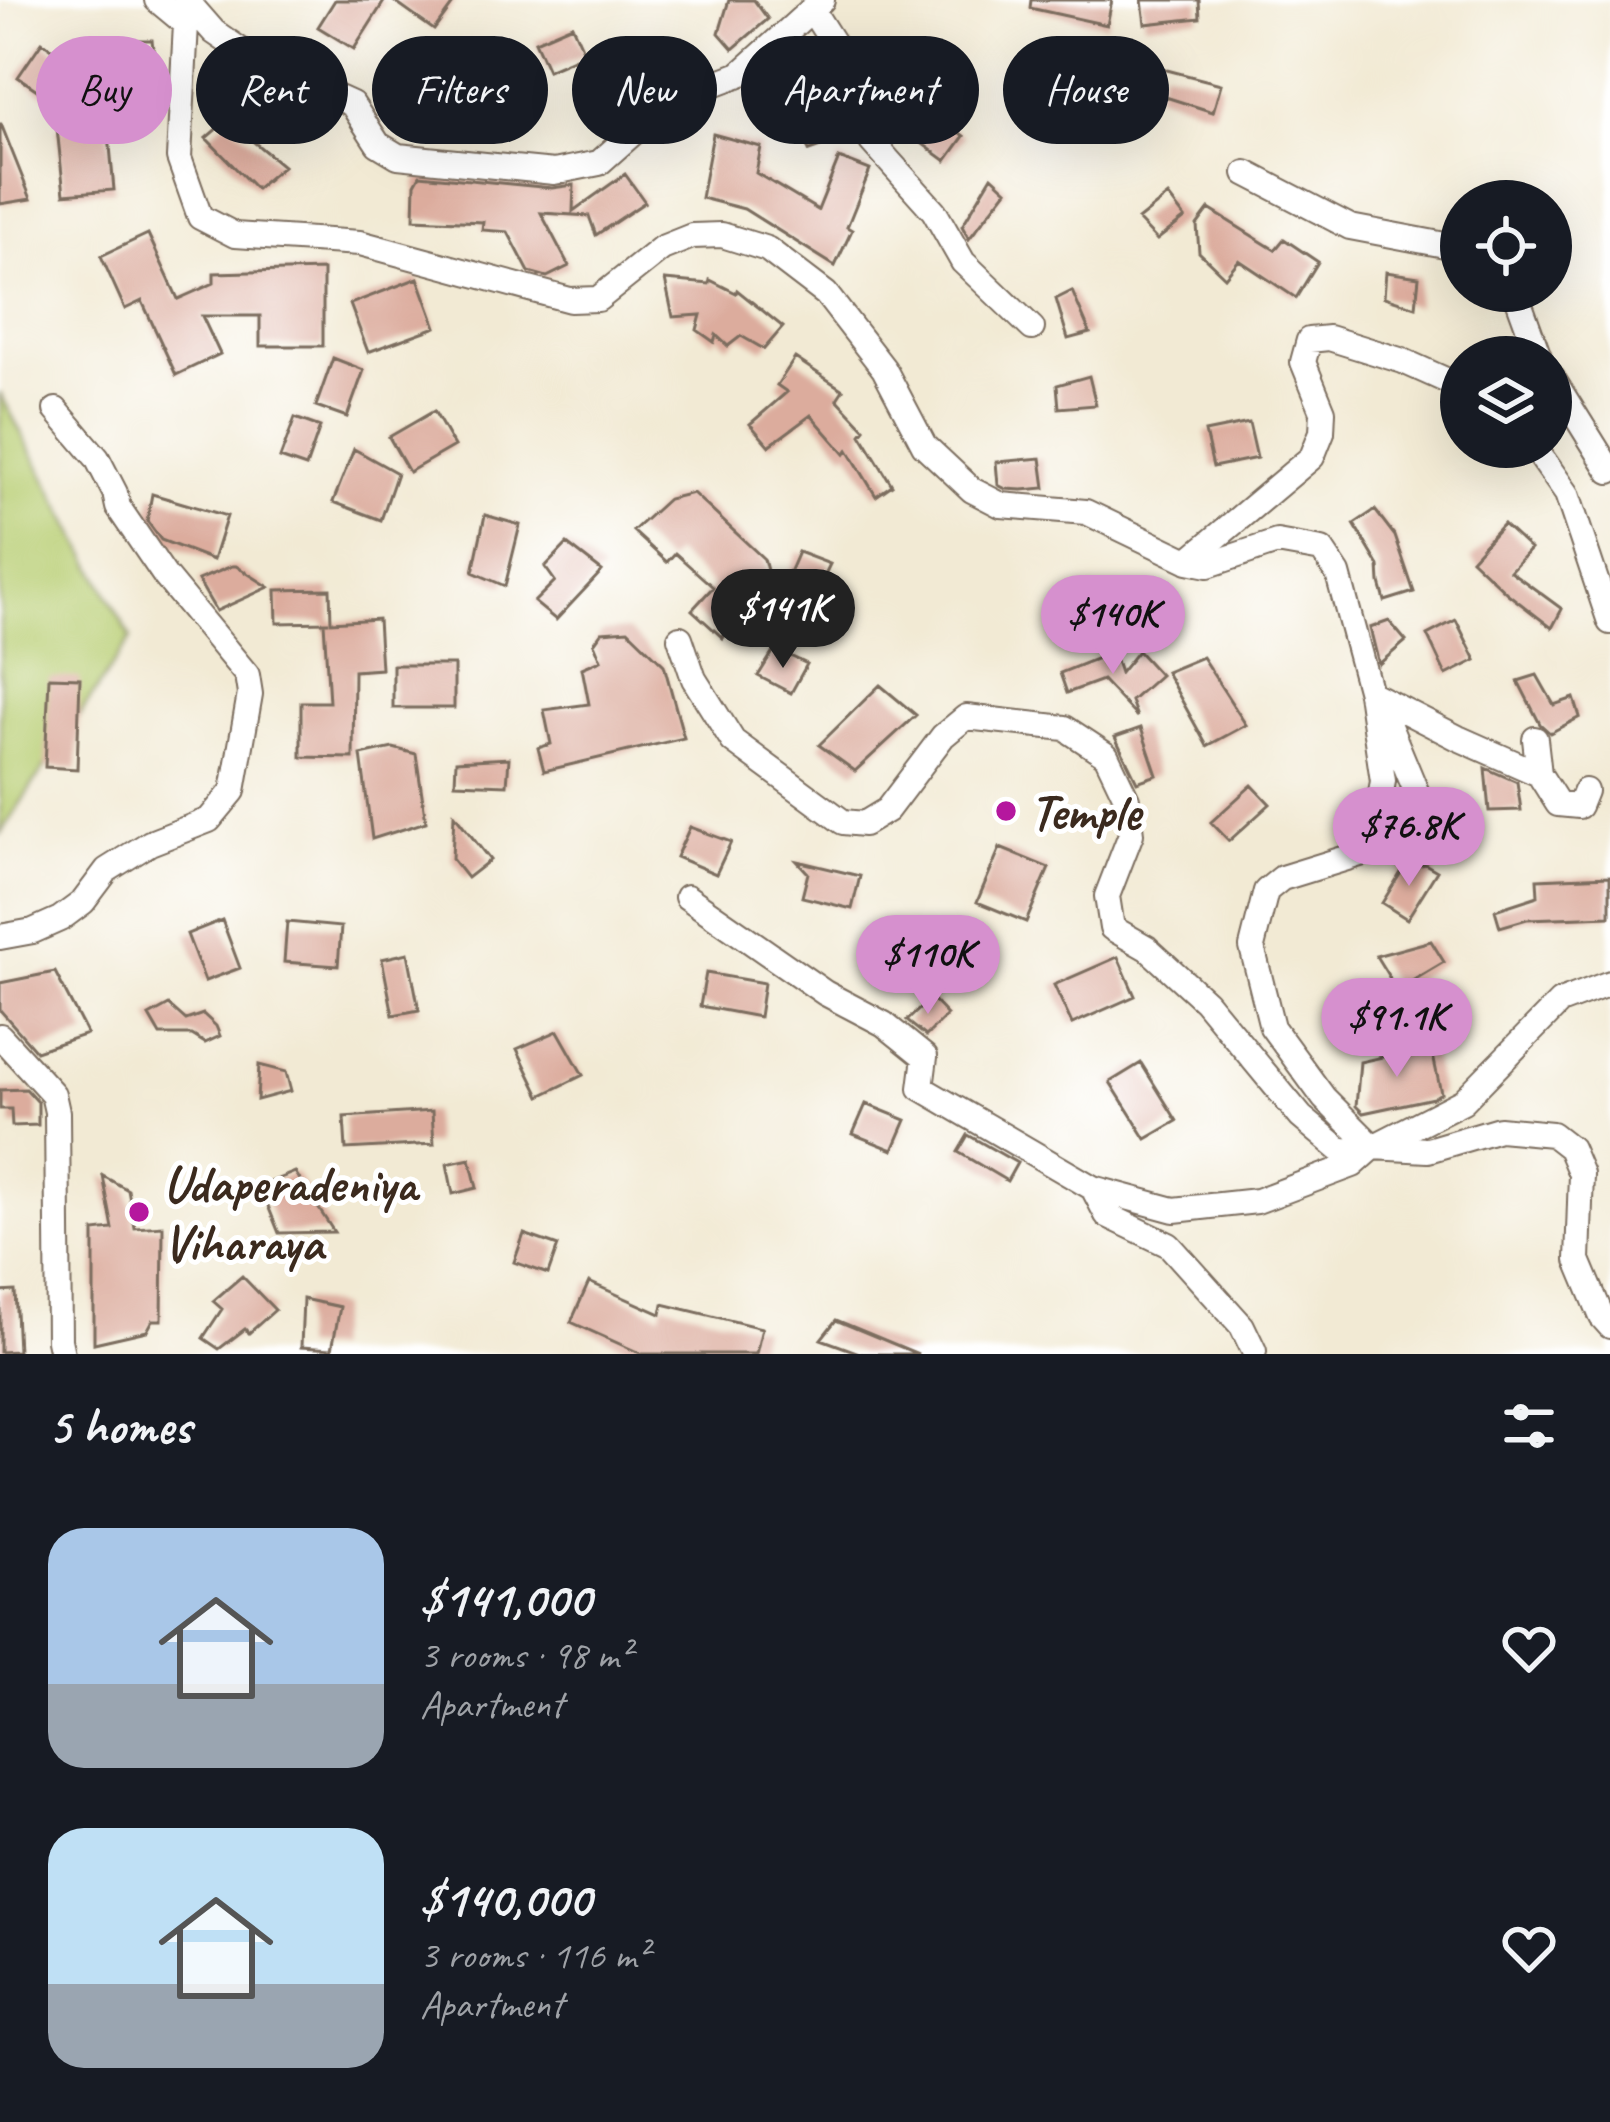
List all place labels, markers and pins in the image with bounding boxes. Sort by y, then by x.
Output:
pin: $141K [699,569,867,671]
pin: $140K [1029,575,1197,677]
place label: Temple [1030,780,1144,844]
pin: $76.8K [1311,787,1507,889]
marker: Temple [993,798,1019,824]
pin: $110K [844,915,1012,1017]
pin: $91.1K [1299,978,1495,1080]
place label: Udaperadeniya Viharaya [163,1152,421,1275]
marker: Udaperadeniya Viharaya [126,1199,152,1225]

